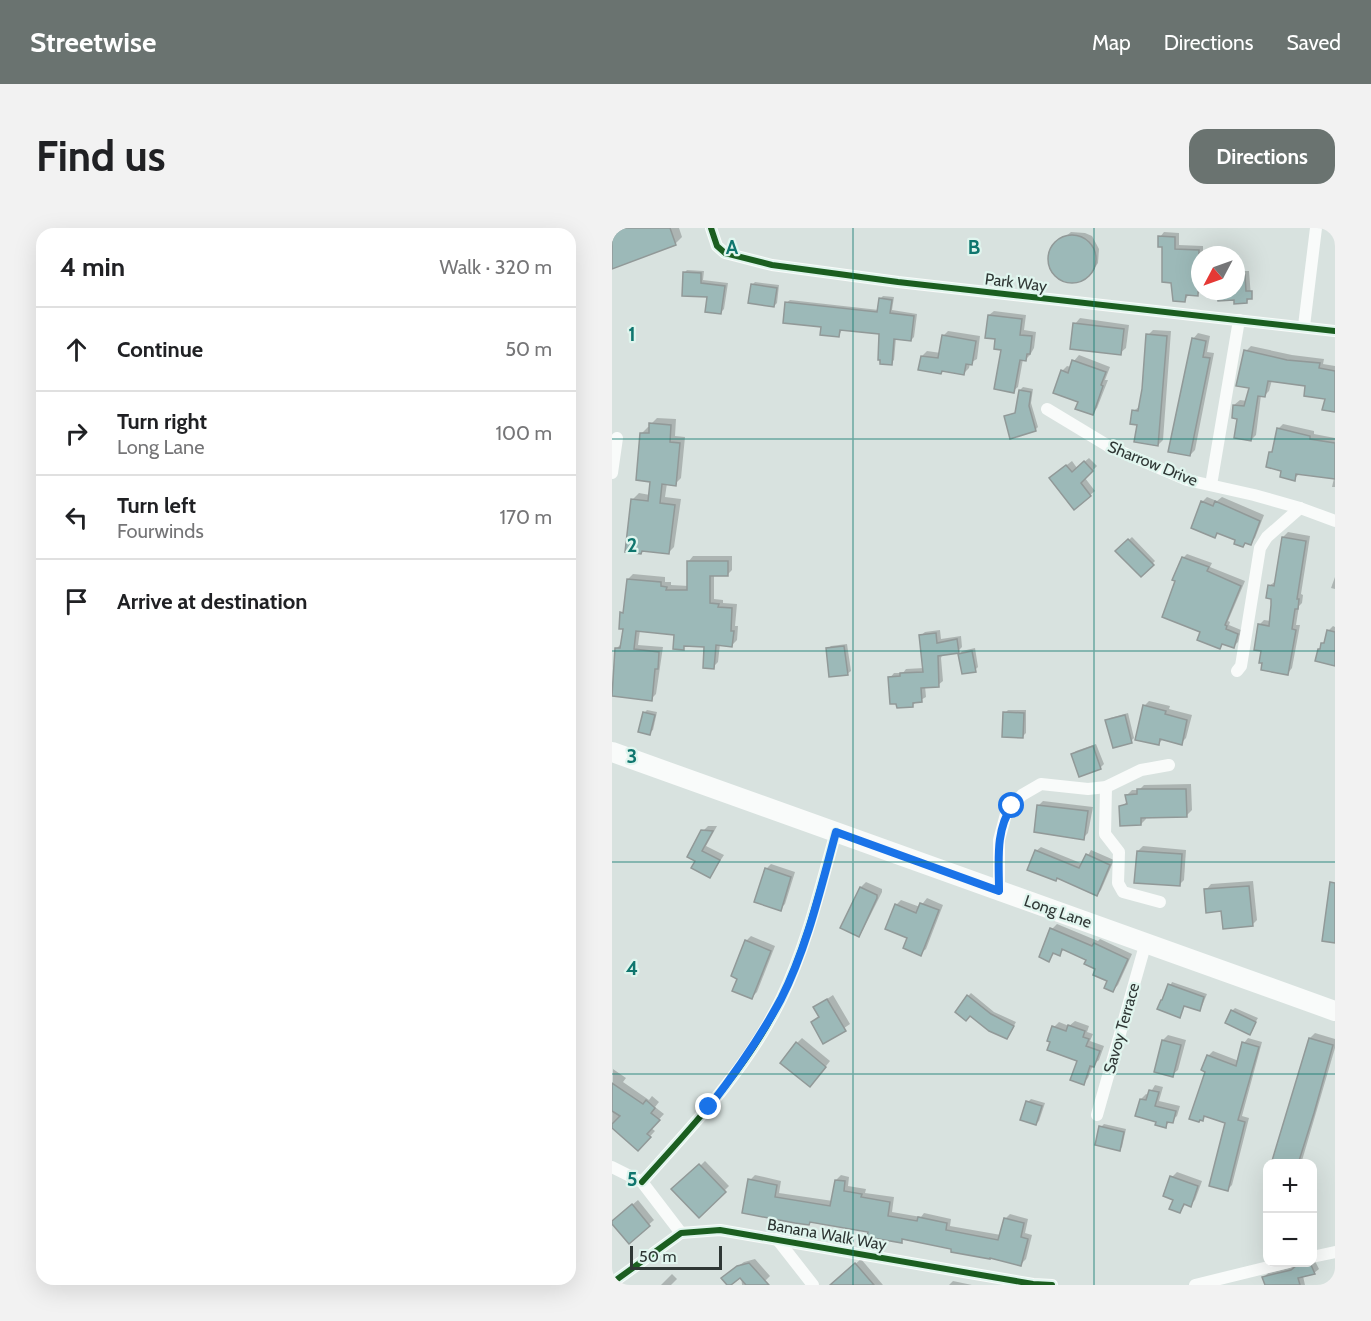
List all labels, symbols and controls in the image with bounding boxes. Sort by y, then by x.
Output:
text: Streetwise [30,25,156,59]
text: Map [1092,30,1131,55]
text: Directions [1164,30,1253,55]
text: Saved [1286,30,1341,55]
button: Directions [1189,129,1335,184]
text: Find us [36,130,165,182]
text: A [726,235,739,259]
text: B [968,235,980,259]
north arrow [1191,246,1245,300]
text: 4 min [60,251,125,283]
text: Walk · 320 m [440,255,552,279]
street label: Park Way [984,269,1048,296]
text: 1 [628,322,636,346]
icon: ahead [60,333,93,366]
text: Continue [117,336,203,363]
text: 50 m [505,337,552,361]
text: Turn right [117,408,207,435]
icon: right [60,417,93,450]
text: 100 m [496,421,552,445]
text: Long Lane [117,435,205,459]
street label: Sharrow Drive [1105,437,1201,490]
text: Turn left [117,492,196,519]
icon: left [60,501,93,534]
text: 170 m [500,505,552,529]
text: Fourwinds [117,519,204,543]
text: 2 [627,533,637,557]
icon: arrive [60,585,93,618]
text: Arrive at destination [117,588,307,615]
text: 3 [627,744,637,768]
route start [998,792,1024,818]
street label: Long Lane [1022,891,1094,932]
text: 4 [626,956,638,980]
street label: Savoy Terrace [1099,981,1143,1076]
route end [695,1093,721,1119]
map controls [1263,1159,1317,1267]
button: + [1263,1159,1317,1213]
text: 5 [627,1167,637,1191]
button: − [1263,1213,1317,1267]
street label: Banana Walk Way [766,1215,888,1254]
scale bar [630,1243,722,1270]
text: 50 m [639,1247,676,1266]

